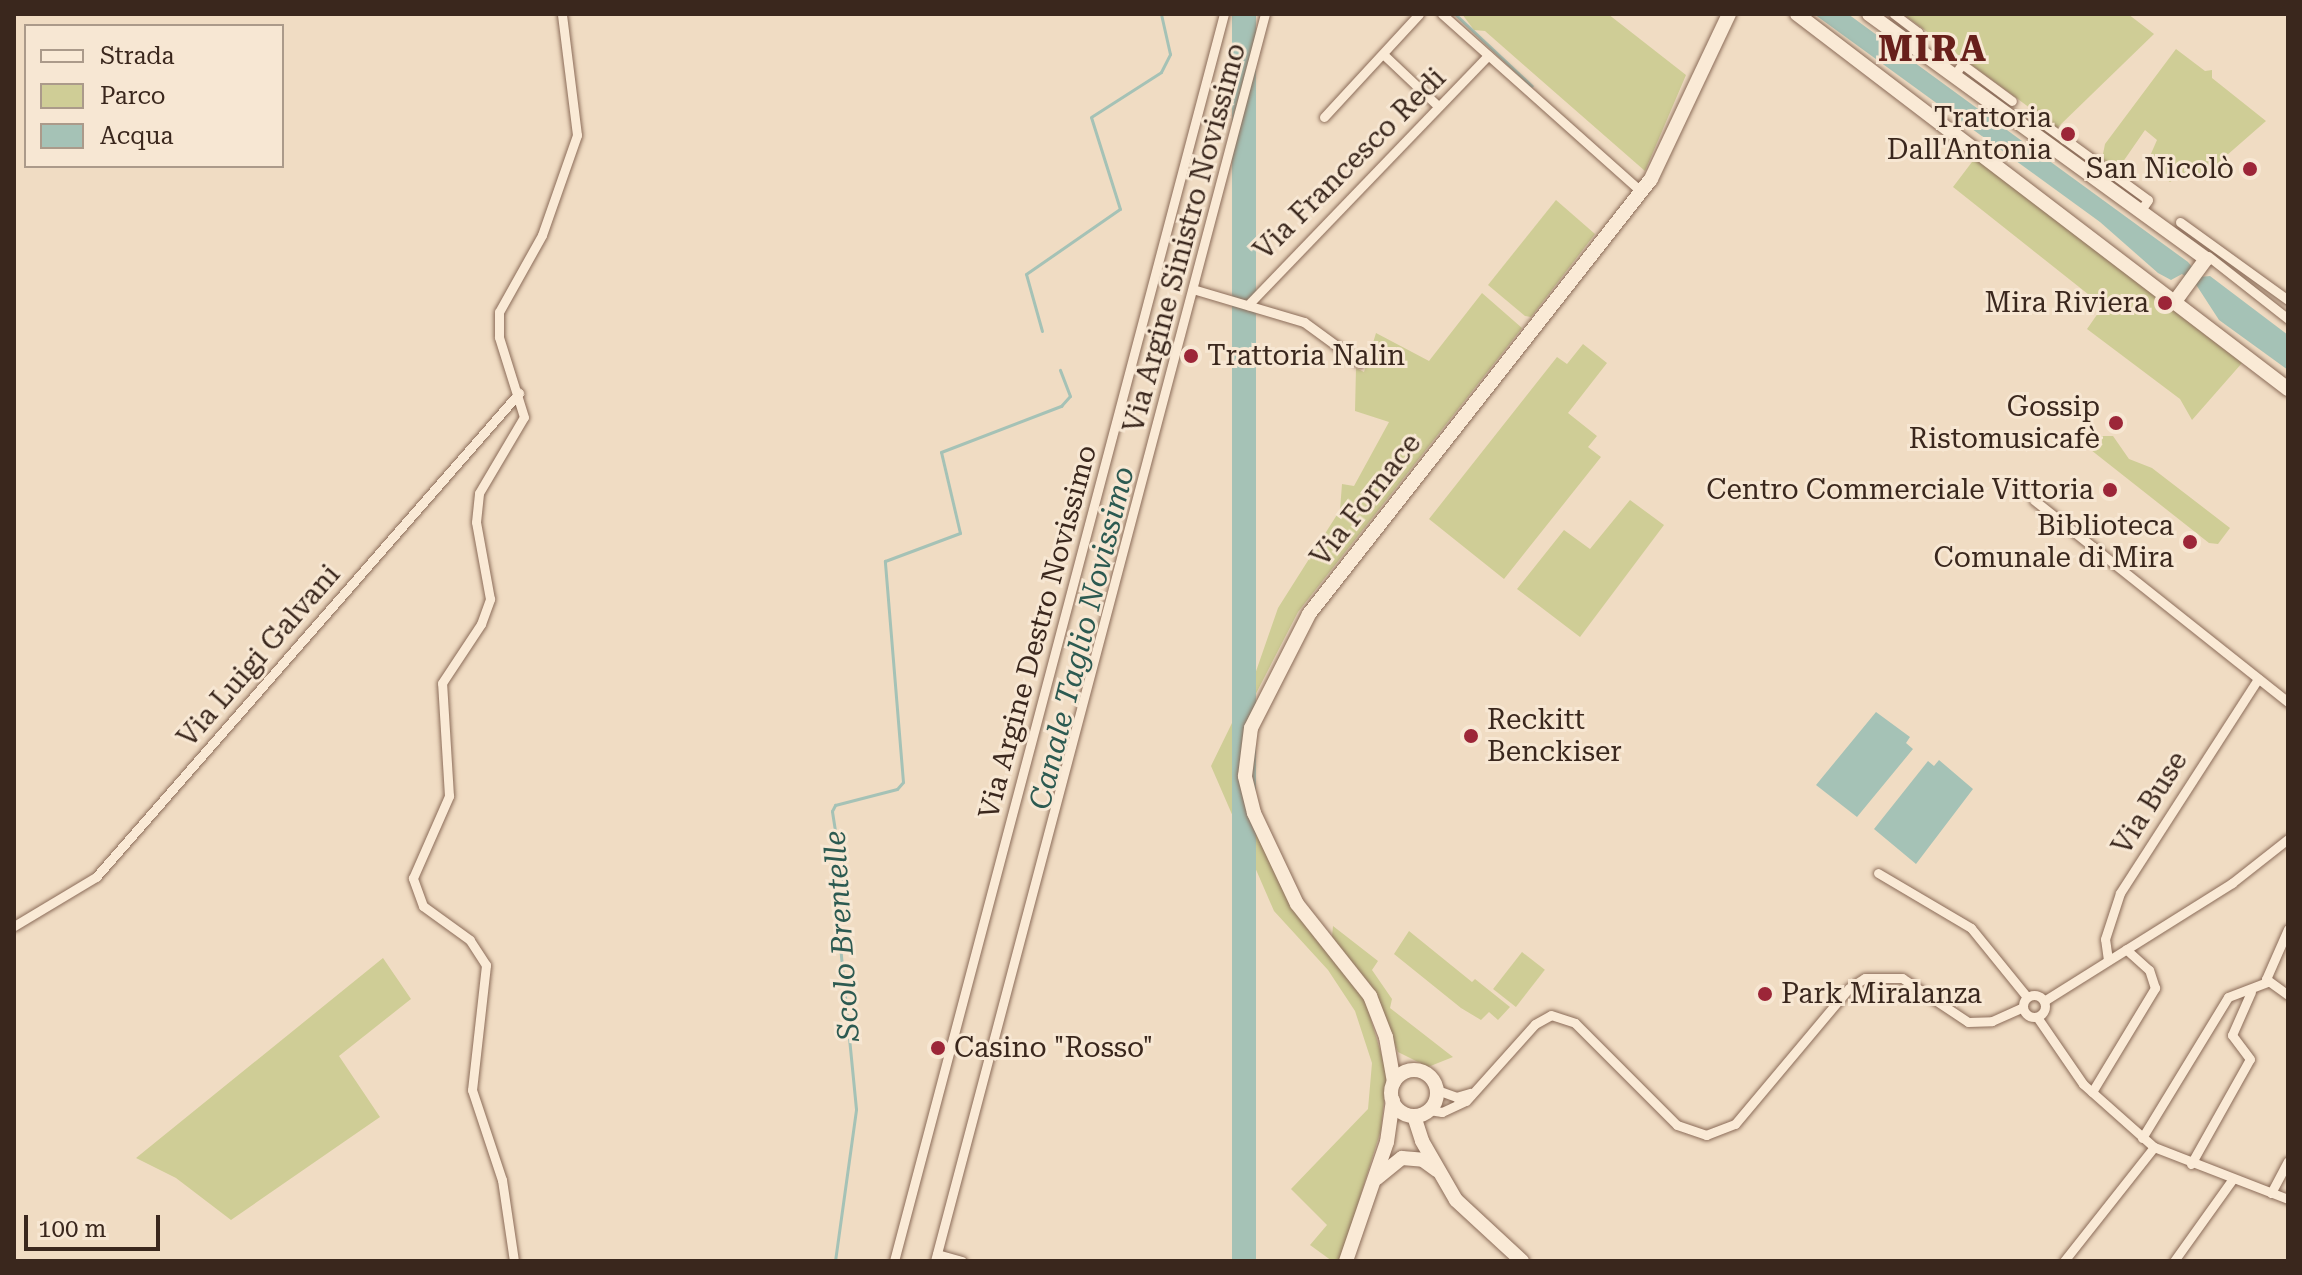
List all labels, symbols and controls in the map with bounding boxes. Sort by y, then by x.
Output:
legend [24,24,284,168]
district label: MIRA [1878,28,1988,72]
street label: Via Argine Sinistro Novissimo [1117,40,1253,436]
text: Strada [100,42,175,70]
street label: Via Francesco Redi [1247,61,1453,267]
text: Parco [100,82,166,110]
place label: Trattoria Dall'Antonia [1887,101,2052,167]
text: Acqua [100,122,173,150]
marker: Trattoria Dall'Antonia [2059,125,2077,143]
place label: San Nicolò [2086,152,2234,186]
marker: San Nicolò [2241,160,2259,178]
place label: Mira Riviera [1985,286,2149,320]
marker: Mira Riviera [2156,294,2174,312]
place label: Trattoria Nalin [1207,339,1405,373]
marker: Trattoria Nalin [1182,347,1200,365]
place label: Gossip Ristomusicafè [1909,390,2100,456]
marker: Gossip Ristomusicafè [2107,414,2125,432]
street label: Via Fornace [1304,427,1428,573]
street label: Via Argine Destro Novissimo [972,442,1104,822]
water label: Canale Taglio Novissimo [1022,463,1142,813]
place label: Centro Commerciale Vittoria [1706,473,2094,507]
marker: Centro Commerciale Vittoria [2101,481,2119,499]
place label: Biblioteca Comunale di Mira [1934,509,2174,575]
marker: Biblioteca Comunale di Mira [2181,533,2199,551]
street label: Via Luigi Galvani [171,558,347,754]
place label: Reckitt Benckiser [1487,703,1622,769]
marker: Reckitt Benckiser [1462,727,1480,745]
street label: Via Buse [2105,745,2195,861]
water label: Scolo Brentelle [817,830,867,1042]
place label: Park Miralanza [1781,977,1982,1011]
marker: Park Miralanza [1756,985,1774,1003]
place label: Casino "Rosso" [954,1031,1153,1065]
marker: Casino "Rosso" [929,1039,947,1057]
scale bar [28,1199,164,1249]
text: 100 m [38,1215,106,1243]

